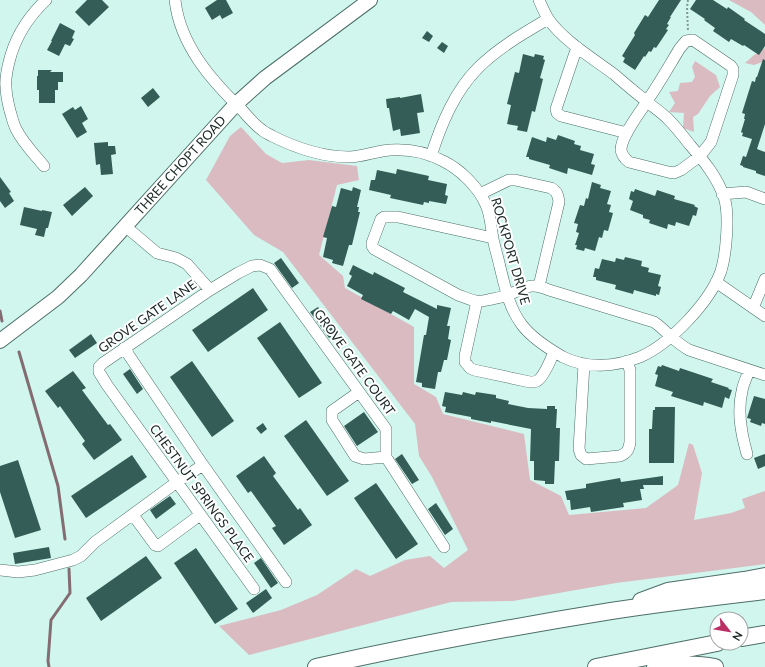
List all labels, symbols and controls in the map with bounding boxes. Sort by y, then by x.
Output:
street label: THREE CHOPT ROAD [131,112,229,218]
street label: ROCKPORT DRIVE [488,196,534,306]
street label: GROVE GATE LANE [95,276,199,356]
street label: GROVE GATE COURT [311,306,399,418]
street label: CHESTNUT SPRINGS PLACE [147,421,257,565]
north arrow [709,611,749,651]
text: N [730,629,746,643]

